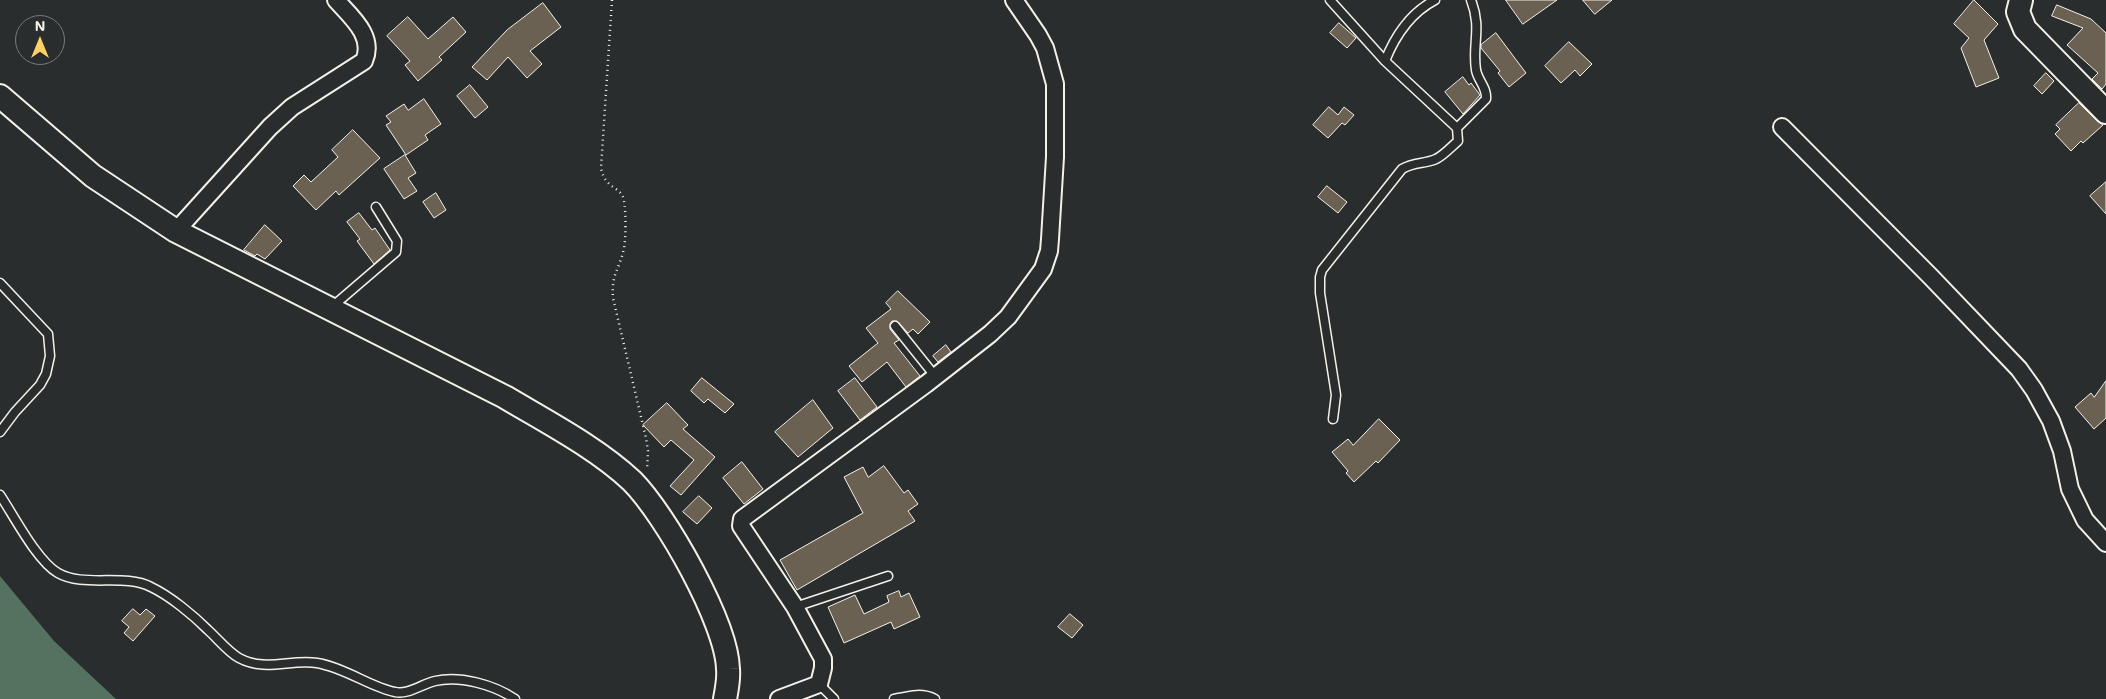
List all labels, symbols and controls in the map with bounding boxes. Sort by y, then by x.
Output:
north arrow [15,15,65,65]
text: N [35,16,45,35]

